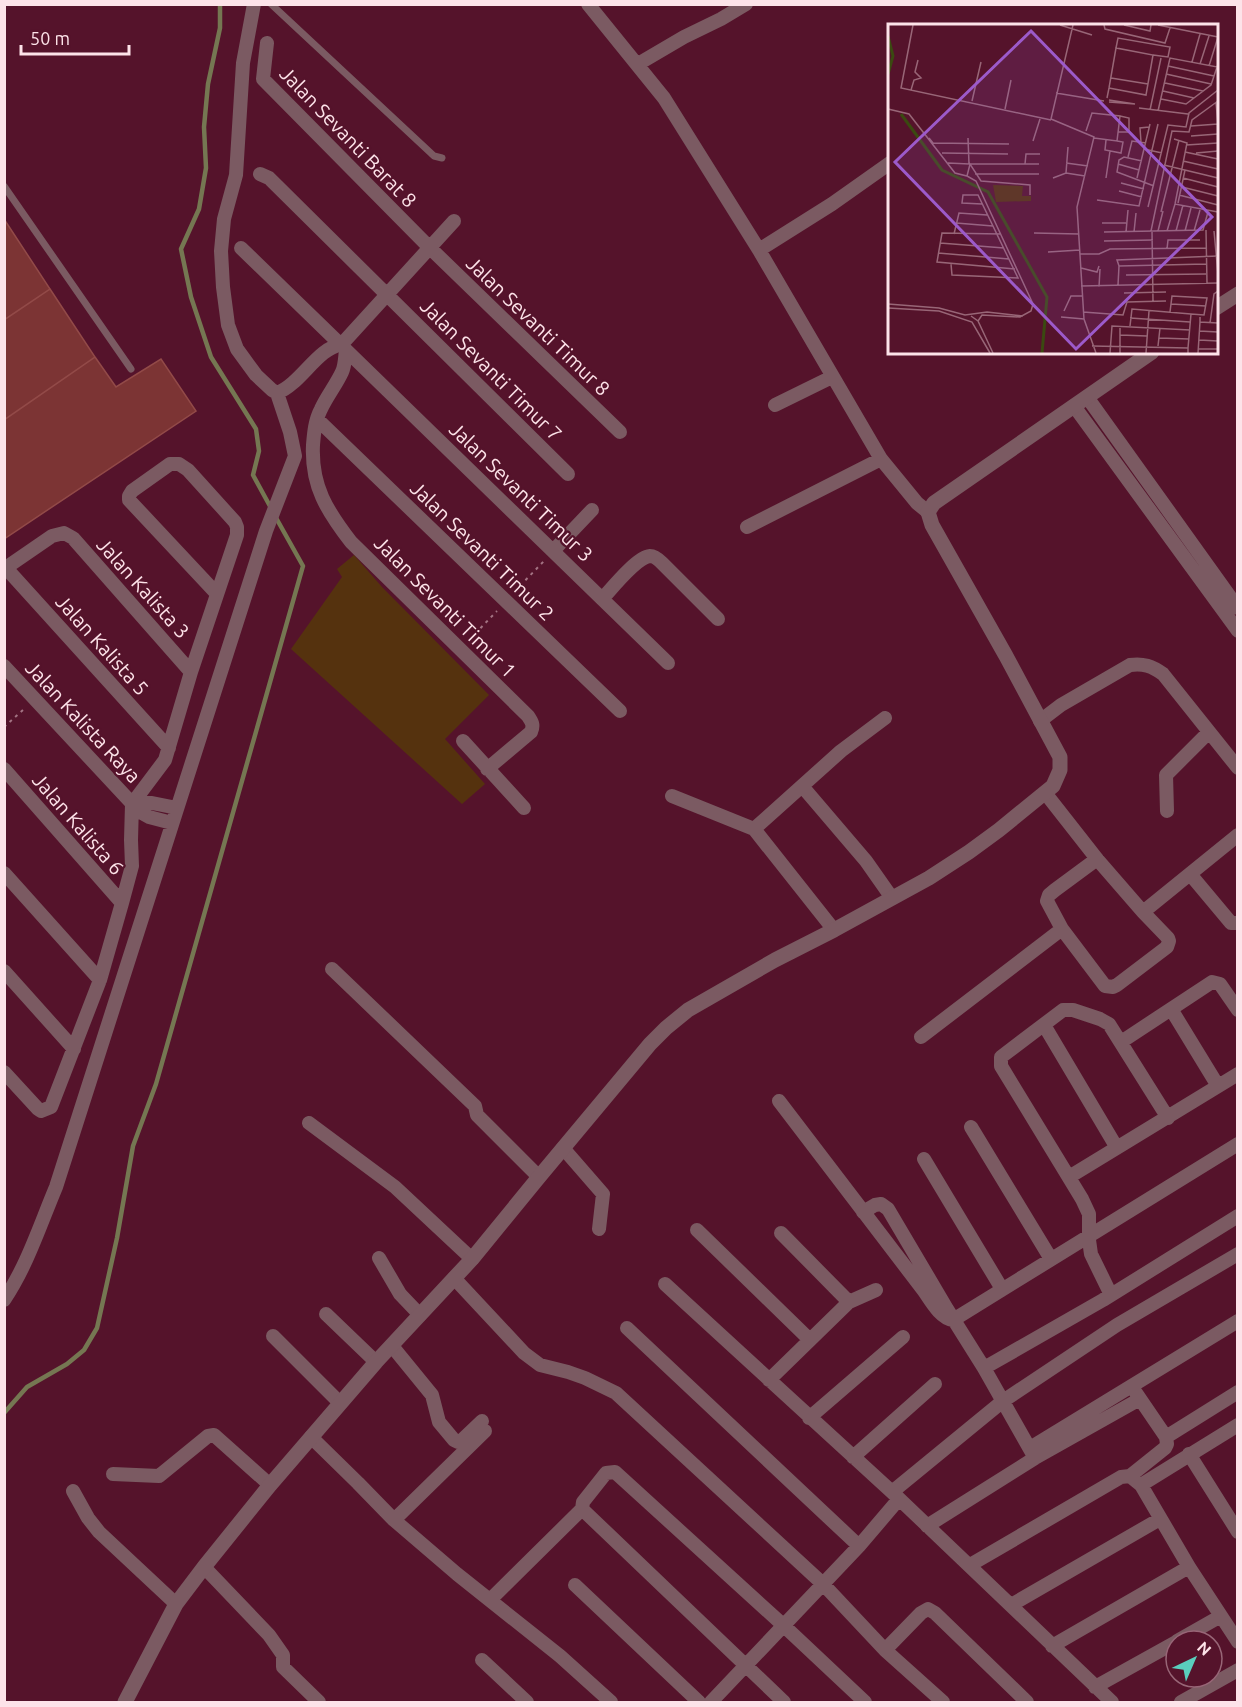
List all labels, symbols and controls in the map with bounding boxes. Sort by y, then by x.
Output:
scale bar [21,18,129,56]
inset map [888,24,1218,354]
text: 50 m [30,28,70,48]
street label: Jalan Sevanti Barat 8 [275,62,421,212]
street label: Jalan Sevanti Timur 8 [462,251,615,400]
street label: Jalan Sevanti Timur 7 [416,294,567,445]
street label: Jalan Sevanti Timur 3 [445,417,598,566]
street label: Jalan Sevanti Timur 2 [406,476,559,625]
street label: Jalan Sevanti Timur 1 [370,531,521,682]
street label: Jalan Kalista 3 [92,533,194,643]
street label: Jalan Kalista 5 [51,590,153,700]
street label: Jalan Kalista Raya [21,656,146,787]
street label: Jalan Kalista 6 [28,768,129,879]
north arrow [1164,1629,1224,1689]
text: N [1194,1638,1215,1659]

